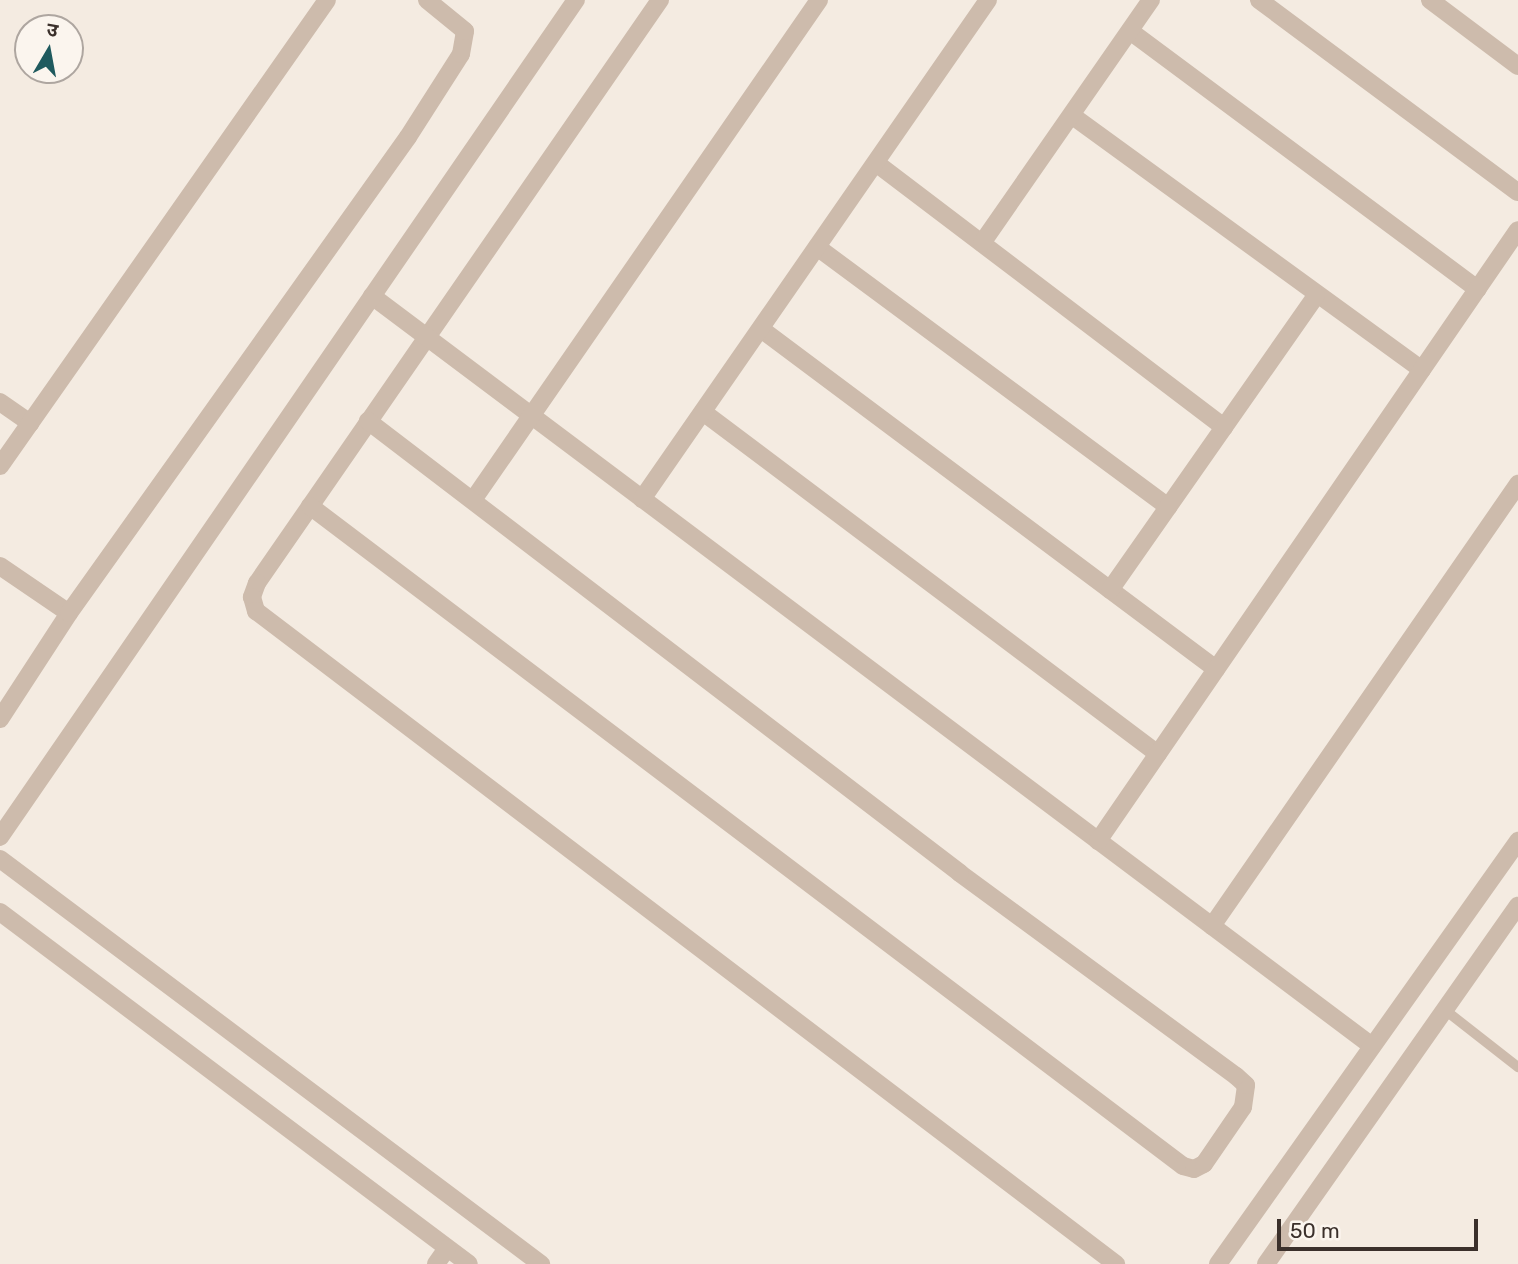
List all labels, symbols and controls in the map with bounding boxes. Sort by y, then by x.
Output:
north arrow [14,14,84,84]
text: उ [45,18,60,42]
scale bar [1280,1204,1481,1248]
text: 50 m [1290,1218,1340,1243]

